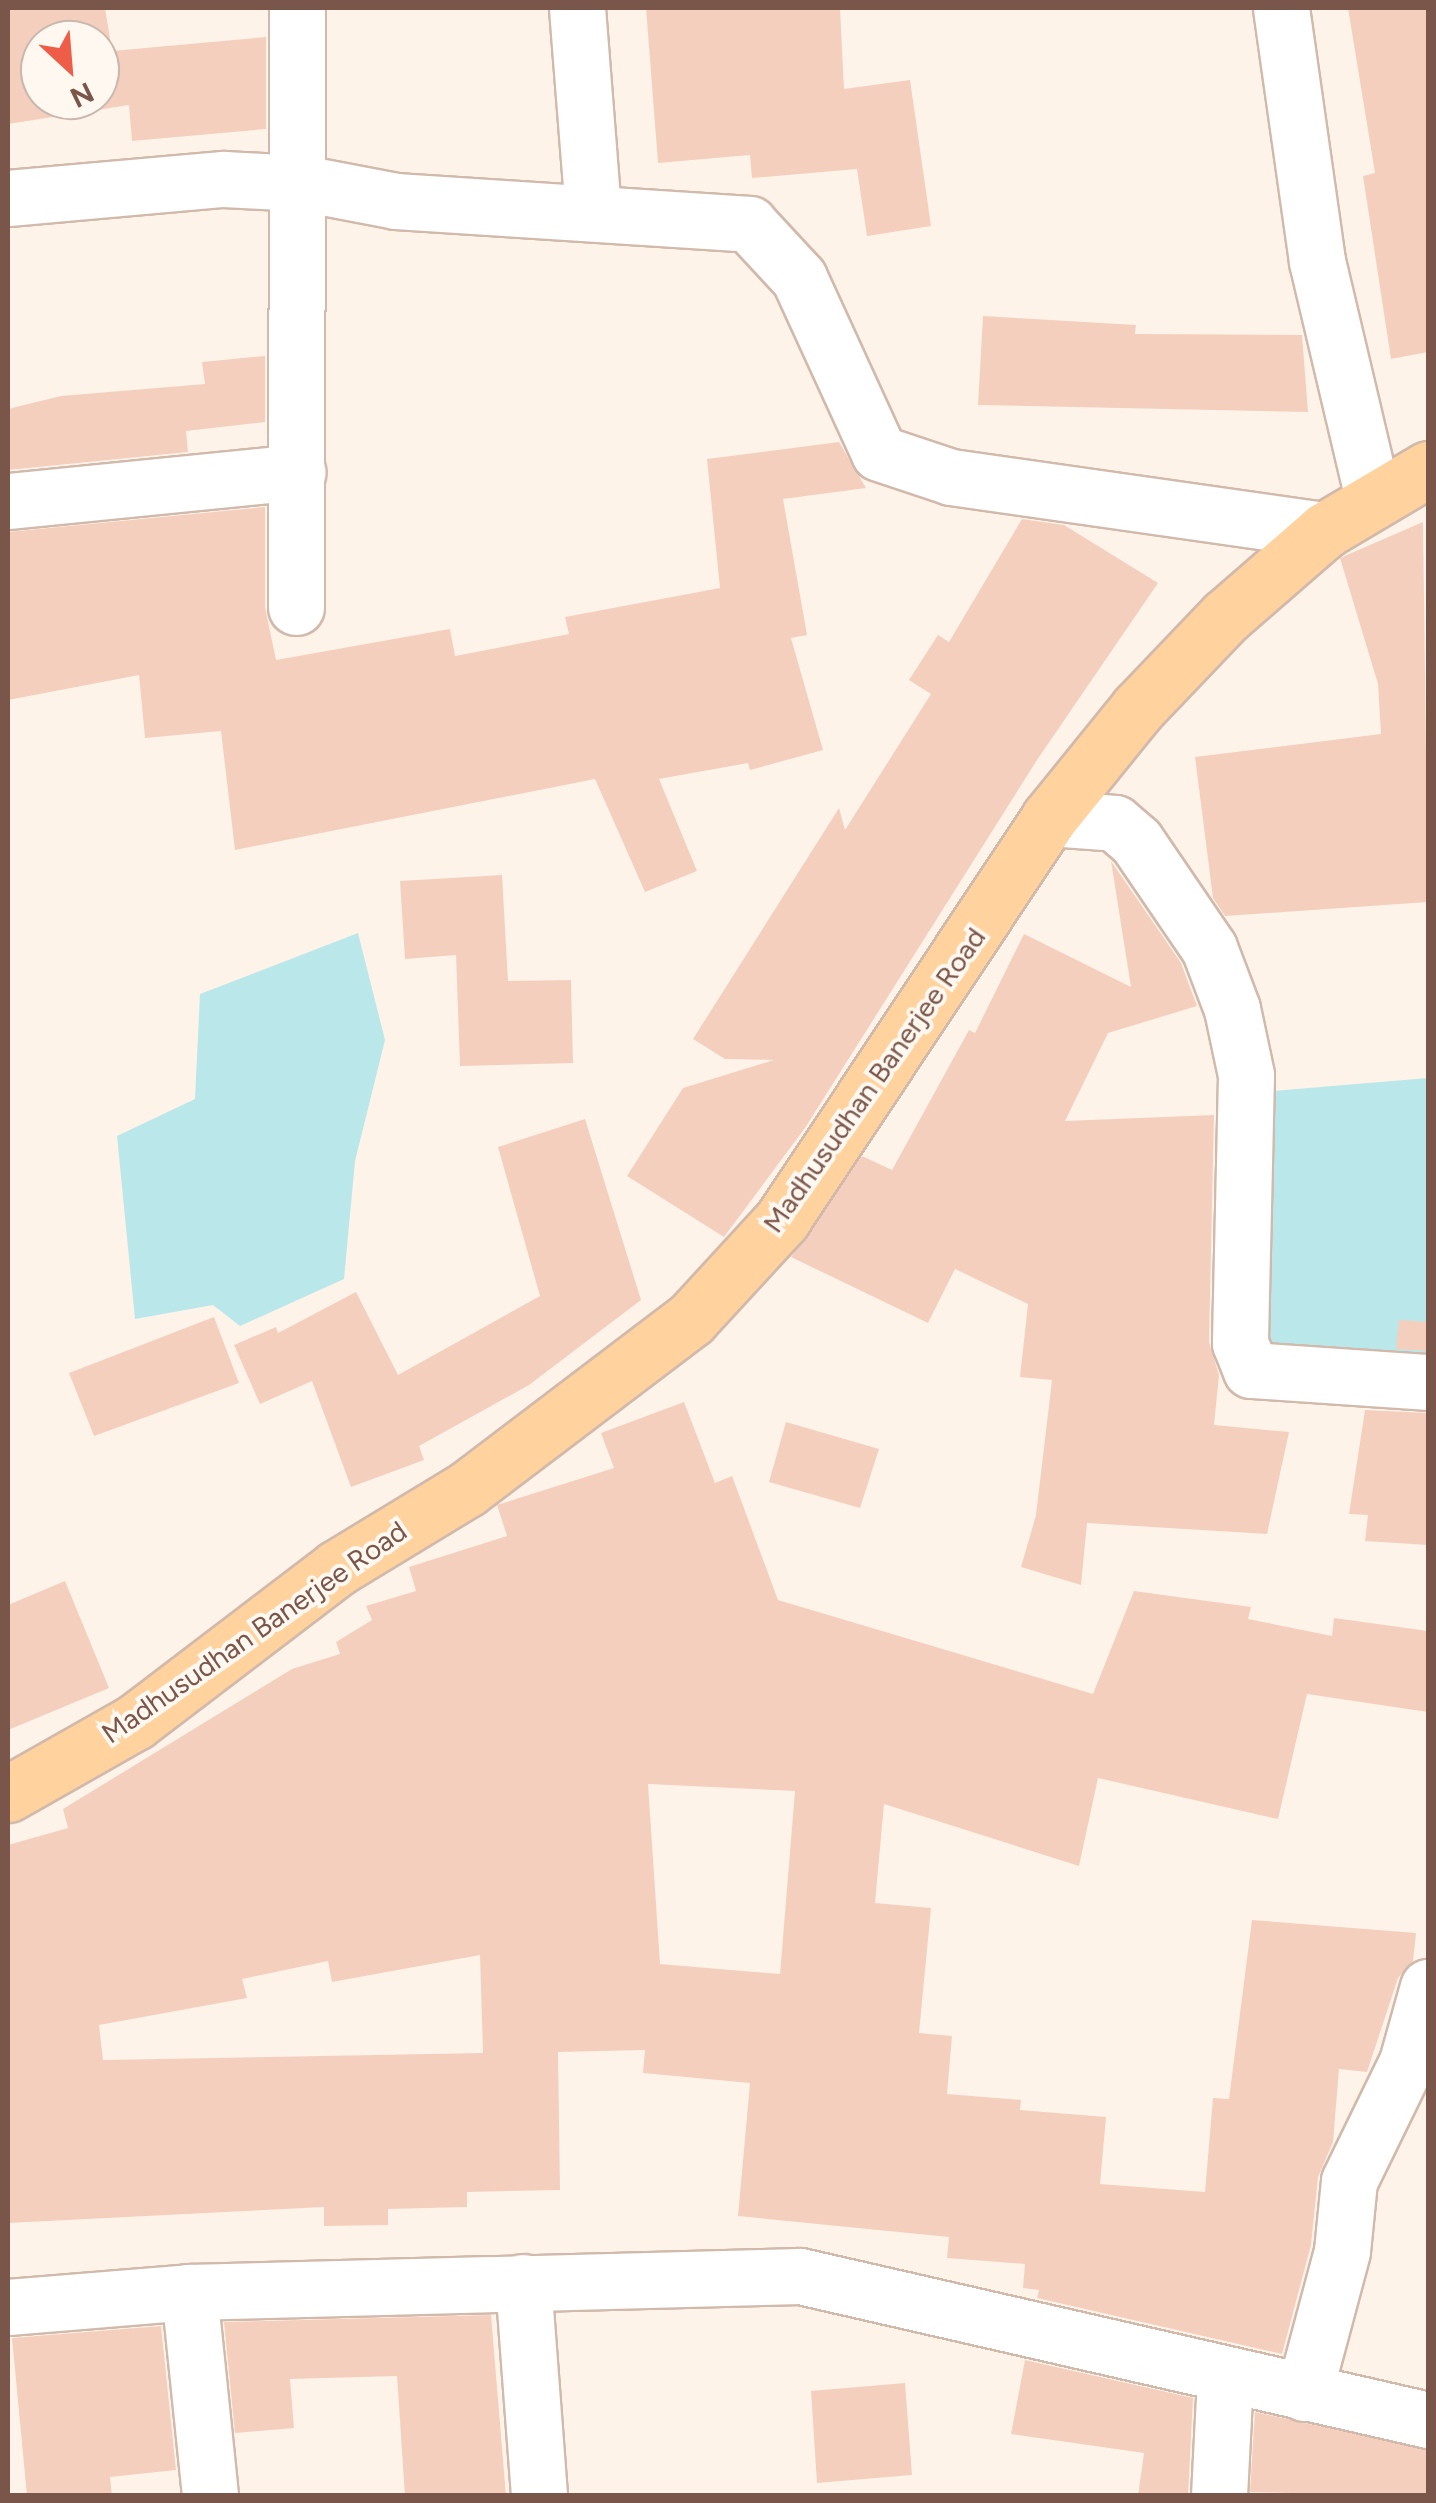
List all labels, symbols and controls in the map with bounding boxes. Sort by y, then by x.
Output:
north arrow [20,20,120,120]
text: N [65,75,99,115]
street label: Madhusudhan Banerjee Road [756,921,992,1239]
street label: Madhusudhan Banerjee Road [95,1514,413,1750]

